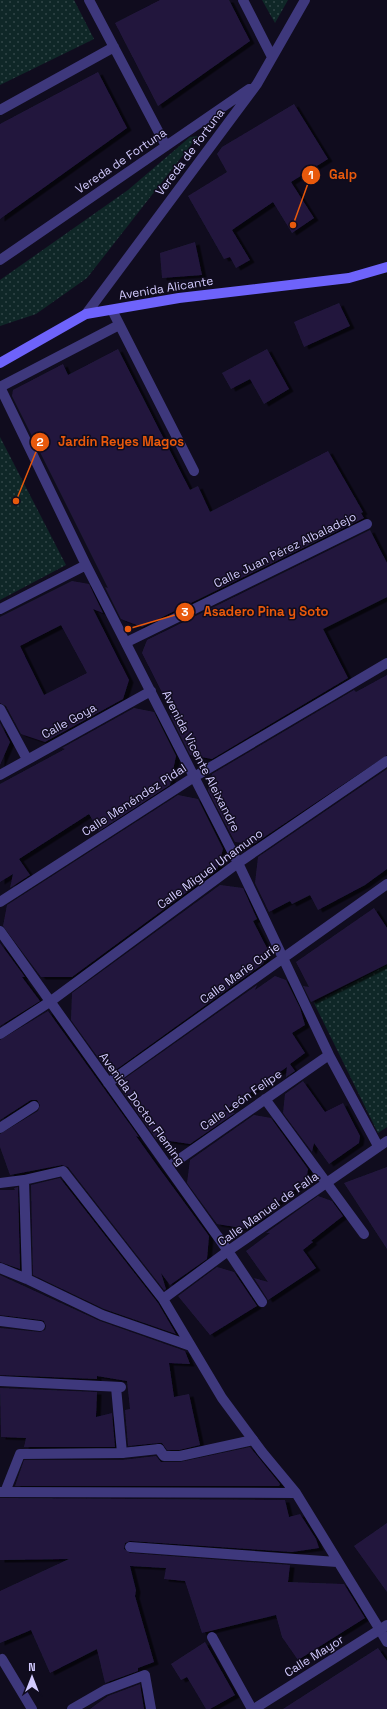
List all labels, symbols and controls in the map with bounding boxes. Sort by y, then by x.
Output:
street label: Vereda de fortuna [152,105,228,199]
street label: Vereda de Fortuna [72,125,170,197]
callout: Galp [301,162,365,187]
text: Galp [329,166,357,183]
text: 1 [308,167,314,183]
street label: Avenida Alicante [118,273,214,303]
callout: Jardín Reyes Magos [30,429,192,454]
text: Jardín Reyes Magos [58,433,184,450]
text: 2 [36,434,44,450]
street label: Calle Juan Pérez Albaladejo [211,508,359,592]
callout: Asadero Pina y Soto [175,599,336,624]
text: Asadero Pina y Soto [203,603,329,620]
text: 3 [181,604,189,620]
street label: Avenida Vicente Aleixandre [158,688,244,834]
street label: Calle Goya [39,699,99,743]
street label: Calle Menéndez Pidal [79,760,189,840]
street label: Calle Miguel Unamuno [154,825,266,913]
street label: Calle Marie Curie [197,939,283,1007]
street label: Avenida Doctor Fleming [96,1049,188,1169]
street label: Calle León Felipe [197,1066,285,1134]
street label: Calle Manuel de Falla [214,1168,322,1250]
street label: Calle Mayor [281,1631,347,1681]
north arrow [12,1657,52,1697]
text: N [28,1660,36,1674]

